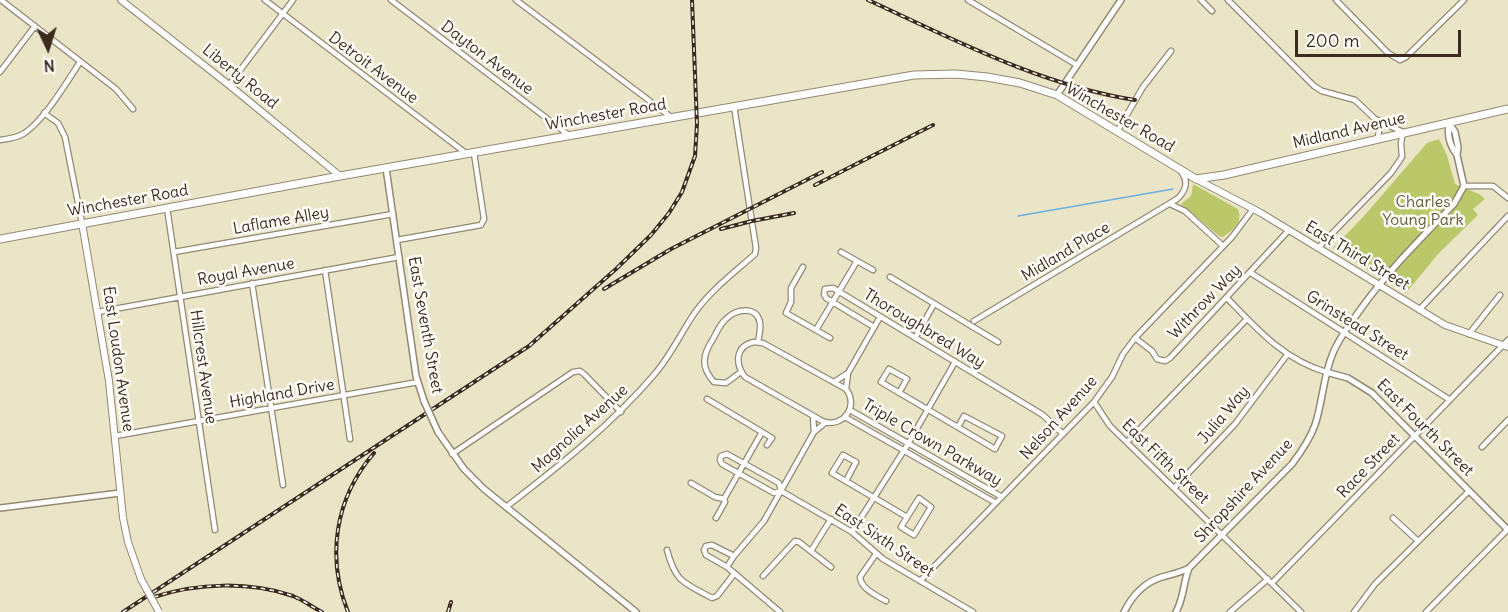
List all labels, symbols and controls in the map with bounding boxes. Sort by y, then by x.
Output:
street label: Dayton Avenue [437,17,537,99]
north arrow [18,18,78,78]
scale bar [1298,18,1464,56]
street label: Detroit Avenue [324,28,422,108]
text: 200 m [1306,29,1360,52]
street label: Liberty Road [198,41,282,113]
text: N [43,56,55,76]
street label: Winchester Road [1062,79,1178,157]
street label: Winchester Road [544,95,668,135]
street label: Midland Avenue [1291,109,1407,153]
street label: Winchester Road [66,181,190,221]
park label: Charles Young Park [1382,192,1464,230]
street label: Laflame Alley [231,203,331,239]
street label: East Third Street [1301,217,1413,295]
street label: Midland Place [1018,218,1114,286]
street label: Royal Avenue [196,254,296,290]
street label: East Seventh Street [403,255,447,395]
street label: Withrow Way [1165,261,1245,343]
street label: East Loudon Avenue [98,285,138,433]
street label: Thoroughbred Way [860,285,988,373]
street label: Grinstead Street [1302,287,1412,365]
street label: Hillcrest Avenue [185,309,221,425]
street label: Nelson Avenue [1016,372,1102,464]
street label: Highland Drive [228,375,336,413]
street label: East Fourth Street [1373,376,1477,480]
street label: Magnolia Avenue [528,381,632,477]
street label: Julia Way [1194,382,1254,448]
street label: Triple Crown Parkway [859,395,1005,491]
street label: East Fifth Street [1117,416,1213,508]
street label: Race Street [1334,430,1404,502]
street label: Shropshire Avenue [1191,435,1297,547]
street label: East Sixth Street [830,501,938,581]

